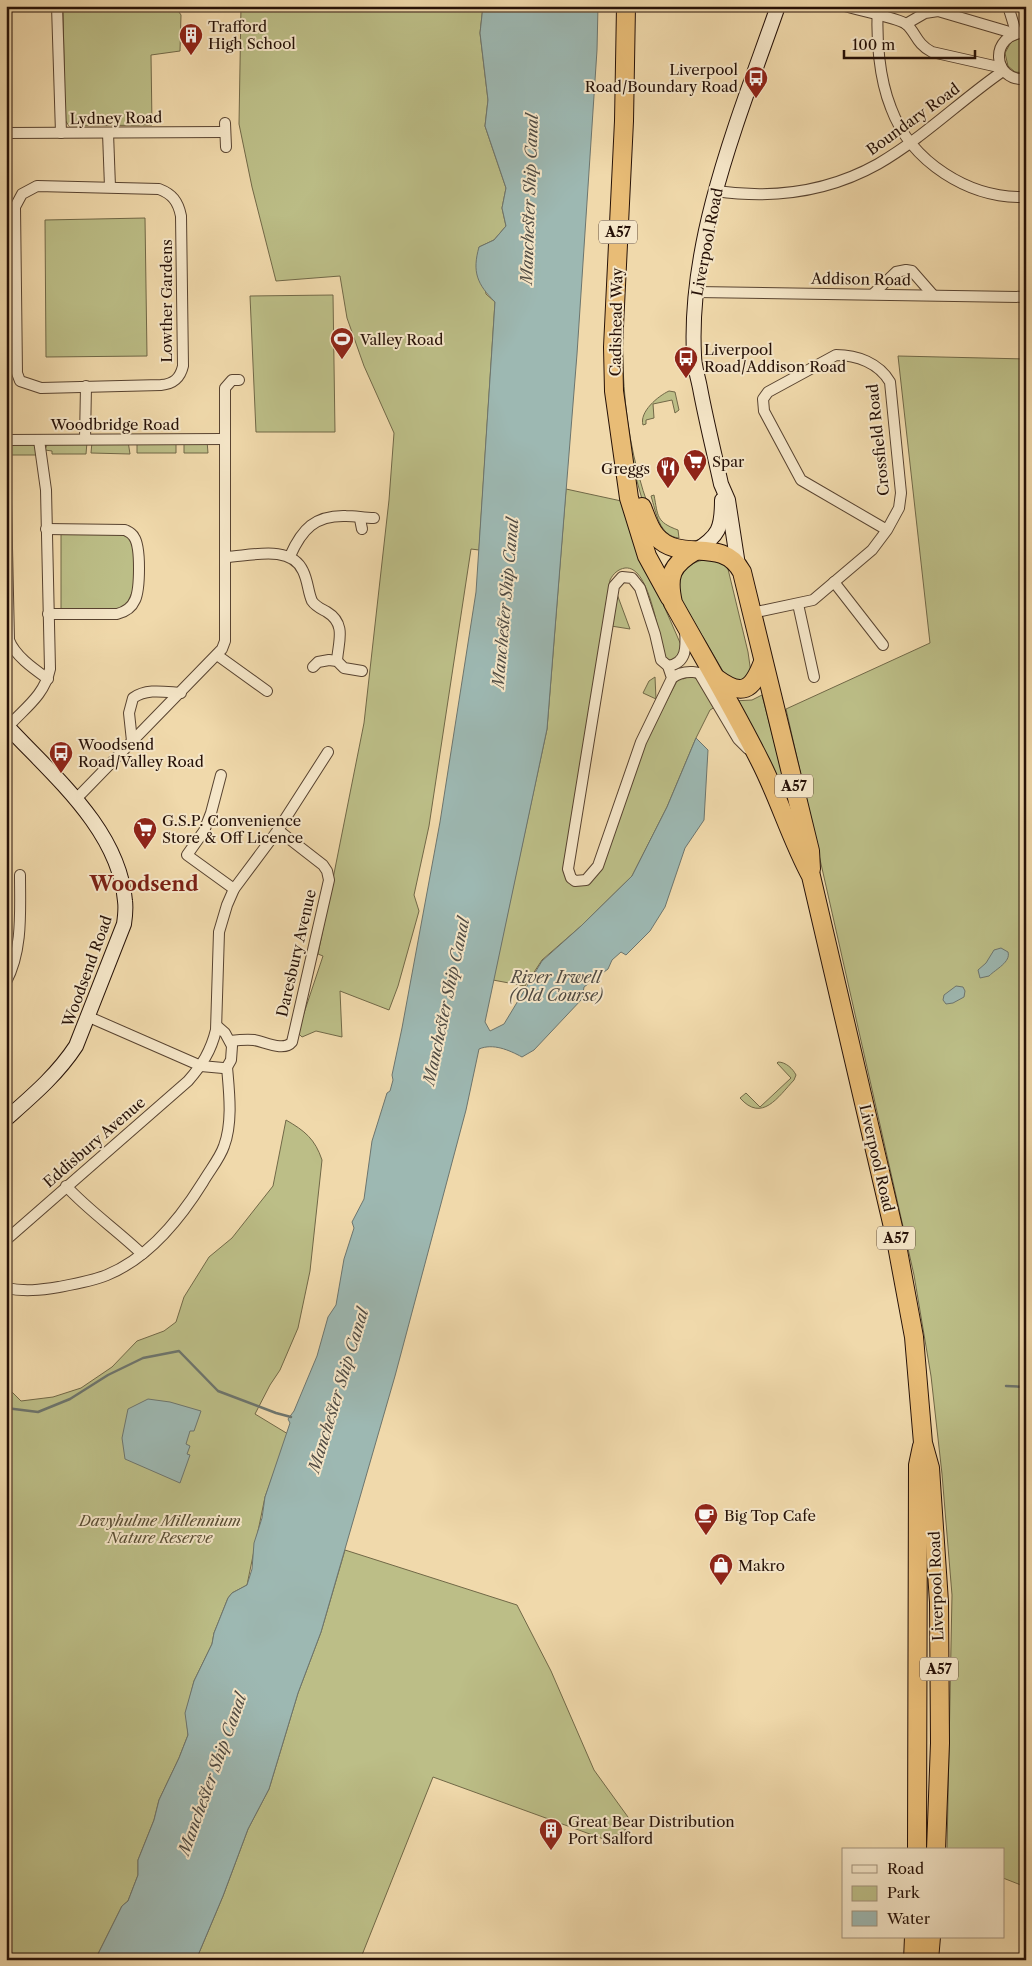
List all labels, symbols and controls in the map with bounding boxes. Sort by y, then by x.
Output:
place label: Trafford High School [208,17,296,53]
building icon: Trafford High School [178,22,204,56]
scale bar [844,28,976,60]
text: 100 m [852,35,895,54]
place label: Liverpool Road/Boundary Road [585,60,739,96]
bus stop icon: Liverpool Road/Boundary Road [743,65,769,99]
street label: Boundary Road [863,79,963,159]
street label: Lydney Road [70,108,162,128]
water label: Manchester Ship Canal [516,111,542,287]
street label: Liverpool Road [687,186,727,298]
road number: A57 [599,220,637,243]
street label: Lowther Gardens [157,239,176,363]
street label: Cadishead Way [606,267,626,377]
street label: Addison Road [810,269,911,289]
sports icon: Valley Road [329,326,355,360]
place label: Valley Road [359,330,443,349]
place label: Liverpool Road/Addison Road [704,340,846,376]
bus stop icon: Liverpool Road/Addison Road [673,345,699,379]
street label: Crossfield Road [863,383,893,497]
street label: Woodbridge Road [49,415,180,434]
supermarket icon: Spar [682,448,708,482]
place label: Spar [712,452,745,471]
restaurant icon: Greggs [655,455,681,489]
place label: Greggs [601,459,650,478]
water label: Manchester Ship Canal [487,515,523,691]
place label: Woodsend Road/Valley Road [77,735,204,771]
bus stop icon: Woodsend Road/Valley Road [48,740,74,774]
road number: A57 [775,774,813,798]
place label: G.S.P. Convenience Store & Off Licence [162,811,303,847]
supermarket icon: G.S.P. Convenience Store & Off Licence [132,816,158,850]
district label: Woodsend [88,872,199,896]
street label: Daresbury Avenue [272,887,320,1019]
street label: Woodsend Road [58,913,116,1030]
water label: Manchester Ship Canal [418,914,474,1089]
water label: River Irwell (Old Course) [508,967,604,1005]
street label: Eddisbury Avenue [39,1093,149,1191]
street label: Liverpool Road [855,1102,899,1214]
road number: A57 [877,1226,915,1250]
water label: Manchester Ship Canal [303,1304,373,1477]
cafe icon: Big Top Cafe [693,1502,719,1536]
place label: Big Top Cafe [724,1506,816,1525]
park label: Davyhulme Millennium Nature Reserve [78,1511,241,1547]
street label: Liverpool Road [925,1531,947,1641]
shop icon: Makro [708,1552,734,1586]
place label: Makro [738,1556,785,1575]
road number: A57 [920,1658,958,1680]
water label: Manchester Ship Canal [173,1689,251,1860]
place label: Great Bear Distribution Port Salford [568,1812,735,1848]
building icon: Great Bear Distribution Port Salford [538,1817,564,1851]
legend [842,1848,1004,1938]
text: Road [887,1859,924,1878]
text: Park [887,1883,921,1902]
text: Water [886,1909,931,1928]

